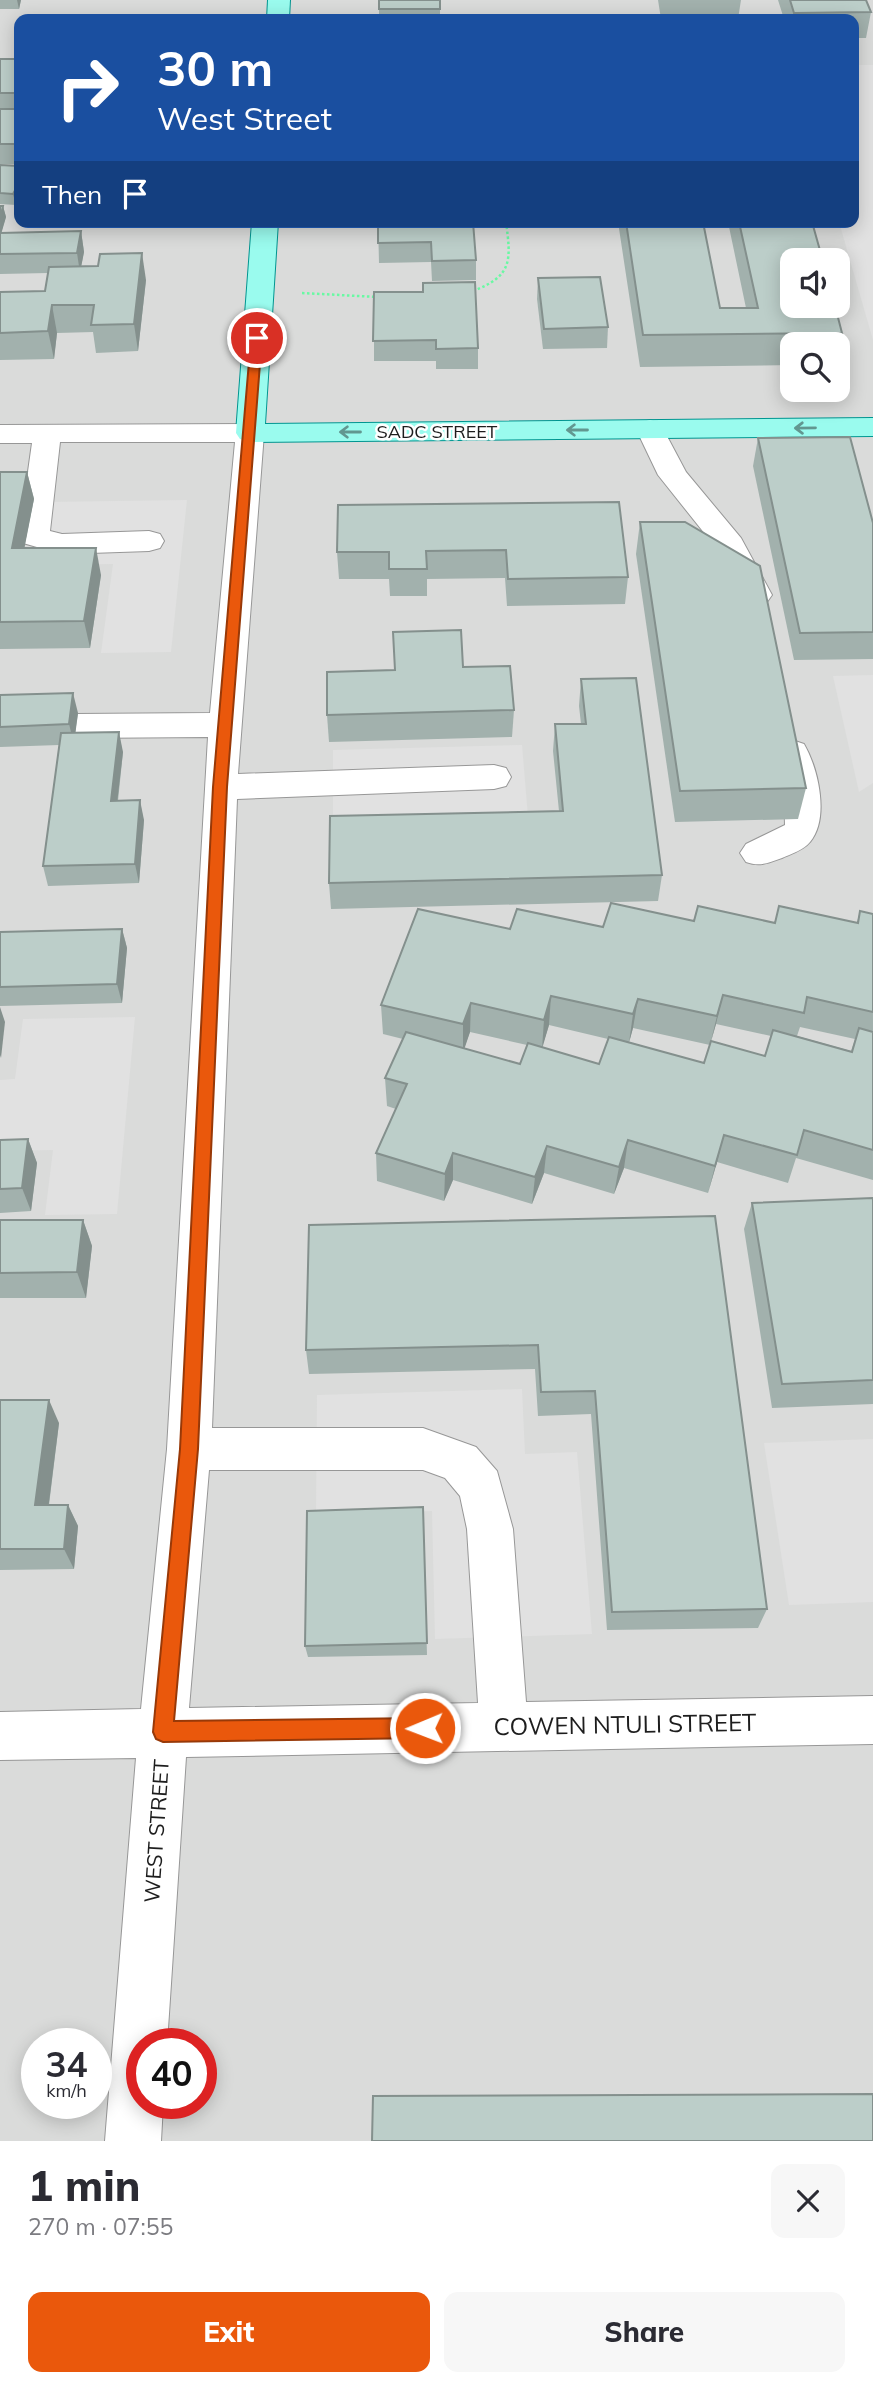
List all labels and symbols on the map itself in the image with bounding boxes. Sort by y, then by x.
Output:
pin [227,308,287,368]
street label: SADC STREET [377,420,498,443]
one-way arrow [794,421,817,435]
one-way arrow [566,423,589,437]
one-way arrow [339,425,362,439]
position arrow [388,1691,462,1765]
street label: COWEN NTULI STREET [493,1707,757,1741]
street label: WEST STREET [138,1758,174,1903]
speed limit sign: 40 [126,2028,217,2119]

